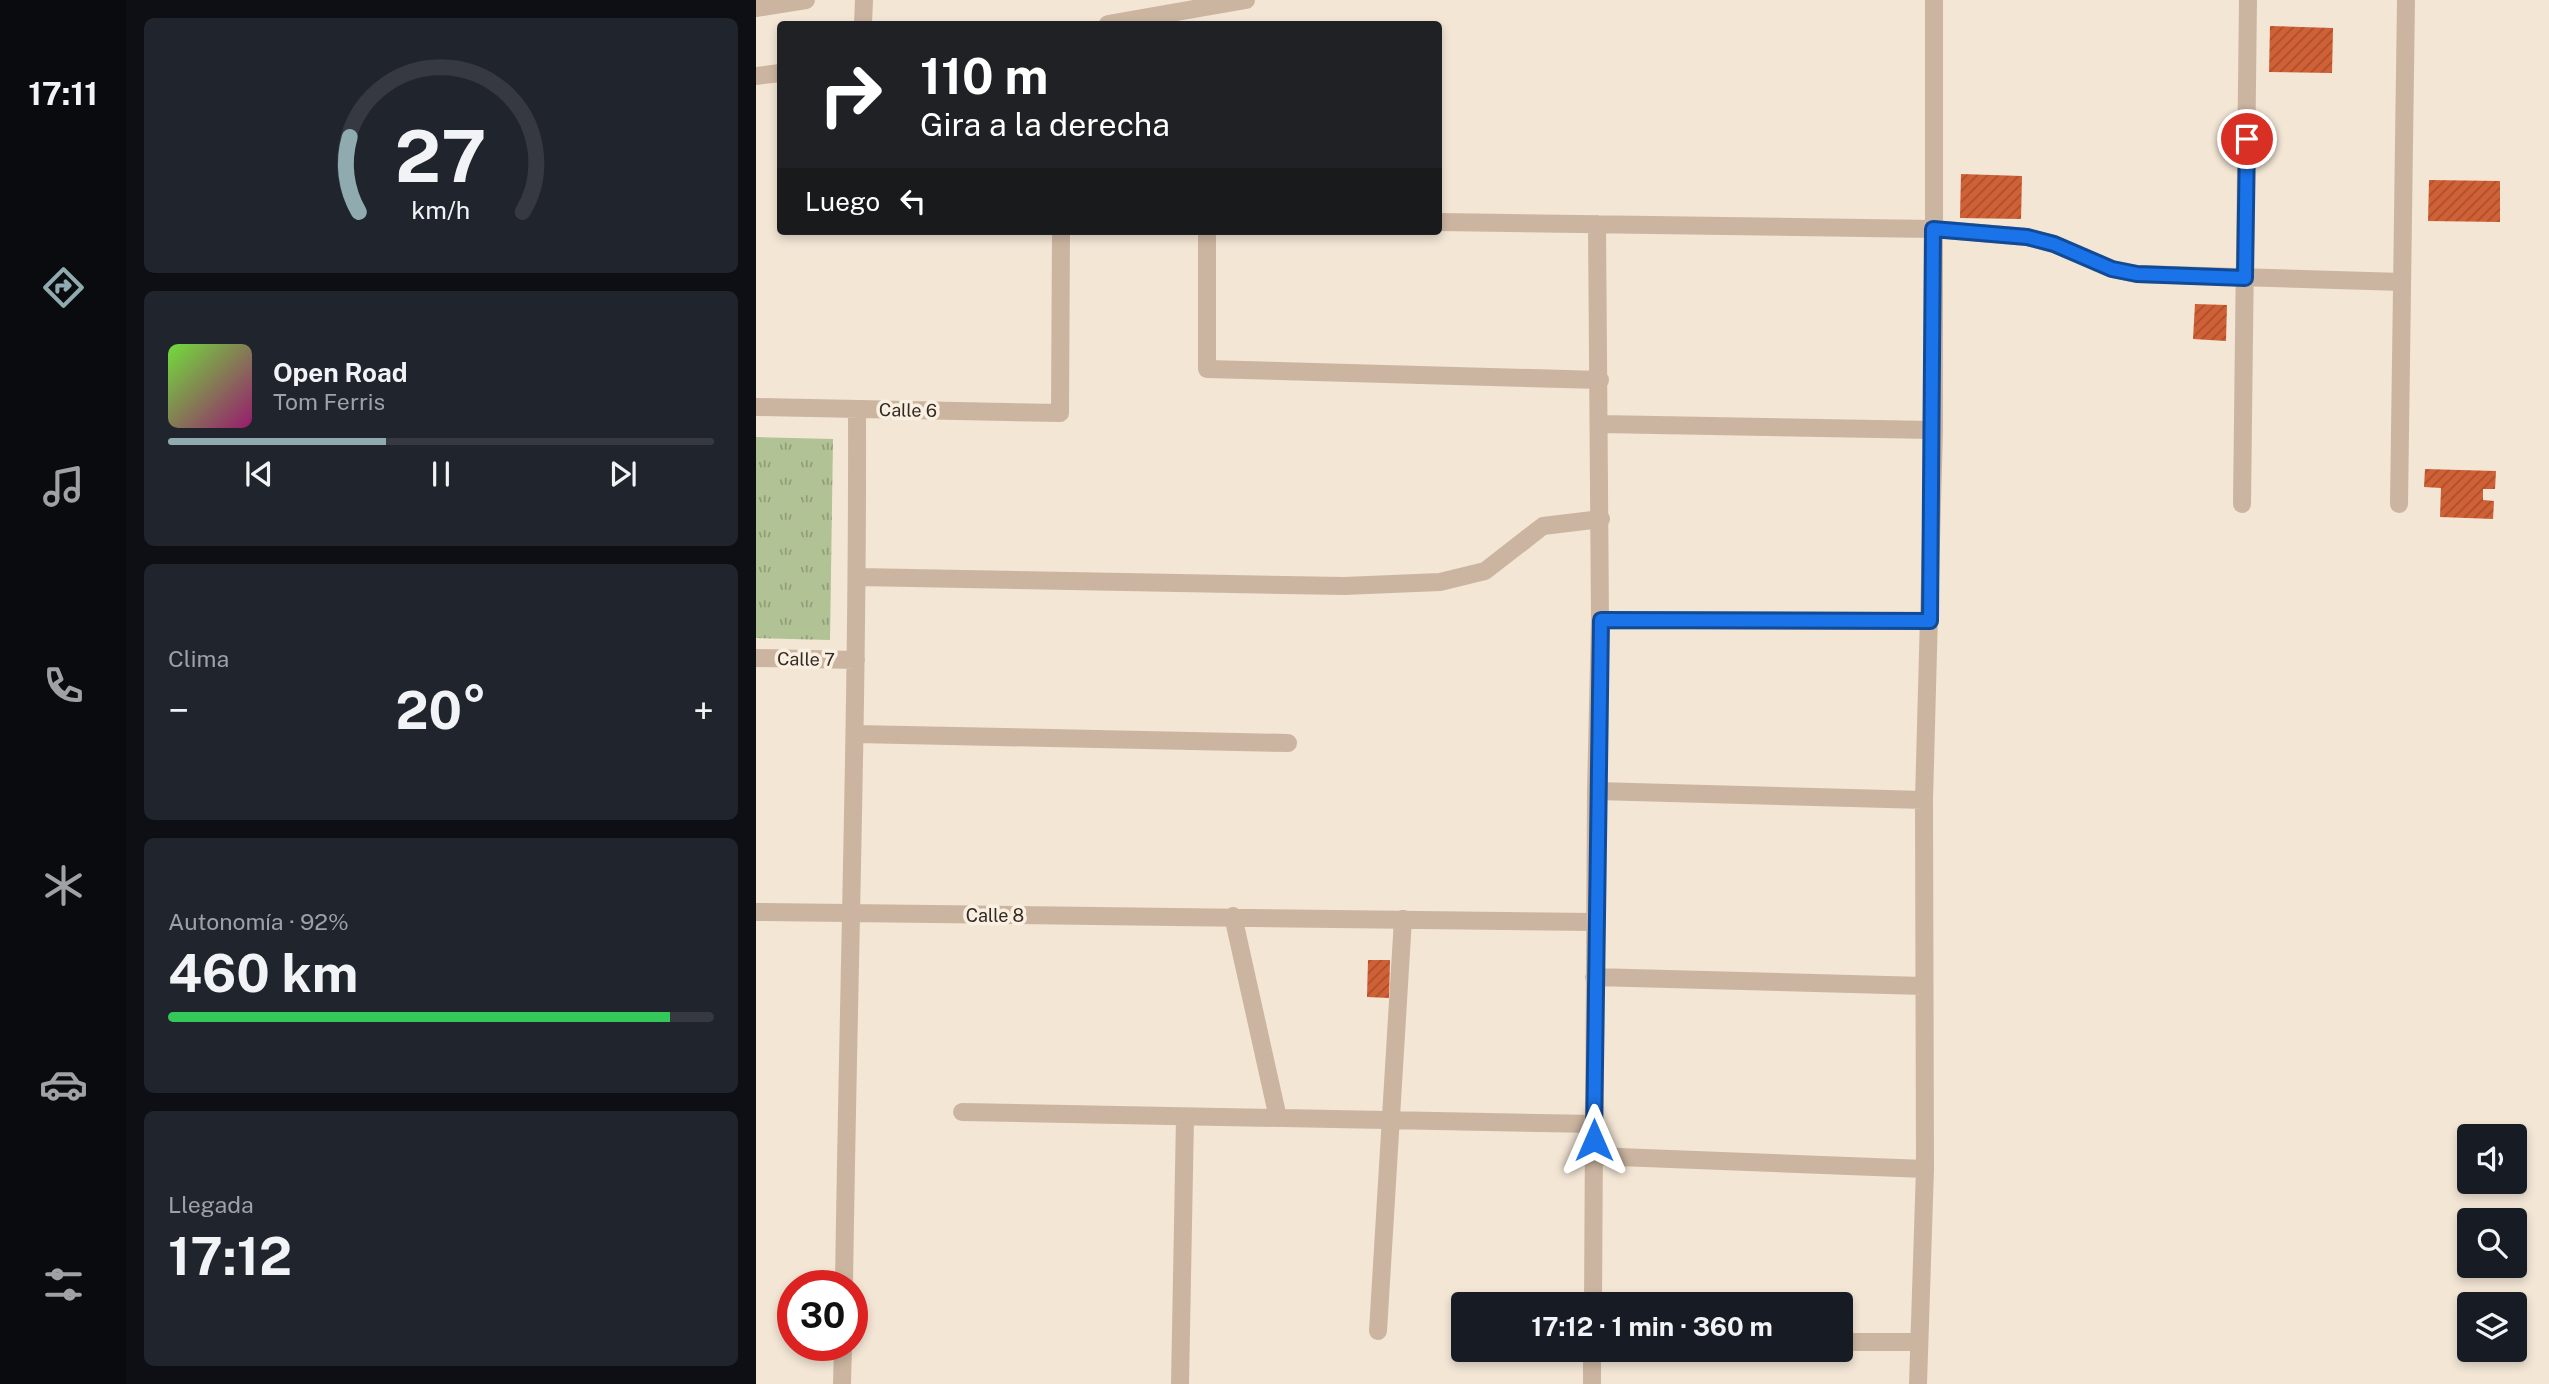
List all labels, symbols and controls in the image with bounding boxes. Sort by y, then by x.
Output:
text: 110 m [920,47,1048,105]
icon: right [805,49,896,140]
text: 17:11 [28,75,98,112]
text: Gira a la derecha [920,106,1170,143]
pin [2217,109,2277,169]
text: 27 [395,113,487,198]
icon: arrive [2228,120,2266,158]
icon: left [894,182,932,220]
text: Luego [805,186,880,217]
text: km/h [412,194,470,224]
icon: directions [39,263,88,312]
text: Open Road [273,357,408,388]
text: Tom Ferris [273,388,385,415]
street label: Calle 6 [879,399,937,421]
icon: previous [240,455,278,493]
icon: pause [422,455,460,493]
icon: next [604,455,642,493]
icon: music [39,462,88,511]
text: Clima [168,645,229,672]
street label: Calle 7 [777,648,835,670]
icon: phone [39,661,88,710]
text: 20° [395,680,487,741]
text: − [168,688,189,733]
text: + [693,688,714,733]
icon: climate [39,861,88,910]
street label: Calle 8 [966,905,1024,926]
text: Autonomía · 92% [168,908,349,935]
text: 460 km [168,943,358,1004]
icon: car [39,1060,88,1109]
position arrow [1557,1103,1631,1177]
map controls [2457,1124,2527,1362]
button: sound [2457,1124,2527,1194]
text: Llegada [168,1191,254,1218]
button: search [2457,1208,2527,1278]
text: 17:12 [168,1226,292,1287]
icon: filters [39,1260,88,1309]
speed limit sign: 30 [777,1270,868,1361]
button: layers [2457,1292,2527,1362]
text: 17:12 · 1 min · 360 m [1531,1311,1773,1342]

